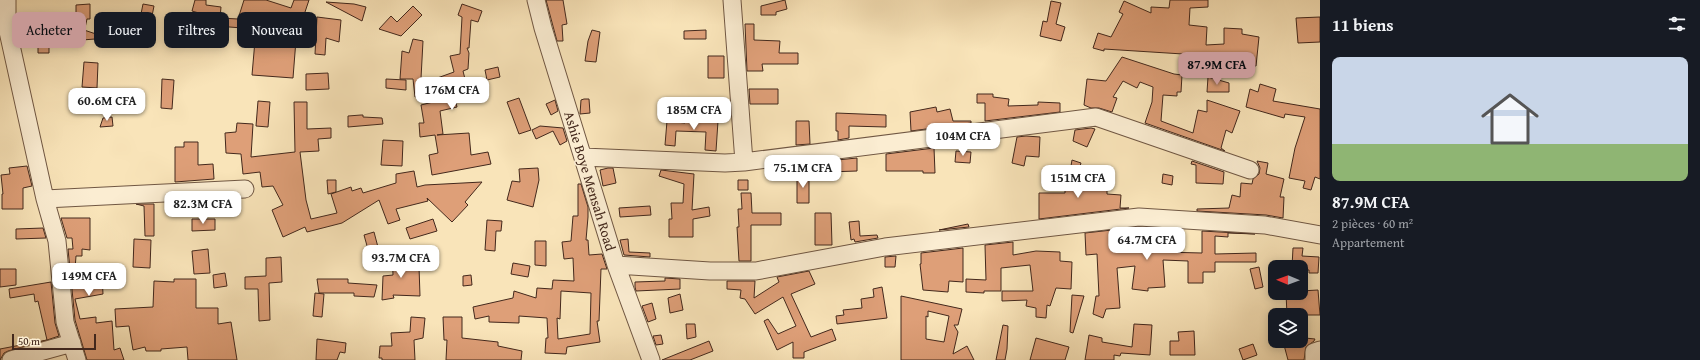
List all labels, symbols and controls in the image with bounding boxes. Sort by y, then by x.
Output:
chip: Acheter [12,12,86,48]
chip: Louer [94,12,156,48]
chip: Filtres [164,12,229,48]
chip: Nouveau [237,12,317,48]
text: 11 biens [1332,12,1394,37]
icon: filters [1666,13,1688,35]
pin: 87.9M CFA [1171,52,1263,86]
text: 87.9M CFA [1187,55,1247,74]
pin: 176M CFA [411,77,493,111]
text: 176M CFA [424,80,480,99]
icon: home [1474,83,1546,155]
pin: 60.6M CFA [61,88,153,122]
text: 60.6M CFA [77,91,137,110]
pin: 185M CFA [653,97,735,131]
text: 185M CFA [666,100,722,119]
street label: Ashie Boye Mensah Road [559,109,621,254]
pin: 104M CFA [922,123,1004,157]
text: 104M CFA [935,126,991,145]
pin: 75.1M CFA [757,155,849,189]
text: 75.1M CFA [773,158,833,177]
pin: 151M CFA [1037,165,1119,199]
text: 151M CFA [1050,168,1106,187]
text: 87.9M CFA [1332,189,1410,214]
pin: 82.3M CFA [157,191,249,225]
text: 82.3M CFA [173,194,233,213]
text: 2 pièces · 60 m² [1332,214,1413,233]
pin: 64.7M CFA [1101,227,1193,261]
text: 64.7M CFA [1117,230,1177,249]
text: Appartement [1332,233,1405,252]
pin: 93.7M CFA [355,245,447,279]
text: 93.7M CFA [371,248,431,267]
north arrow [1268,260,1308,300]
map controls [1268,260,1308,348]
pin: 149M CFA [48,263,130,297]
text: 149M CFA [61,266,117,285]
button: layers [1268,308,1308,348]
scale bar [12,332,96,351]
text: 50 m [18,333,40,349]

